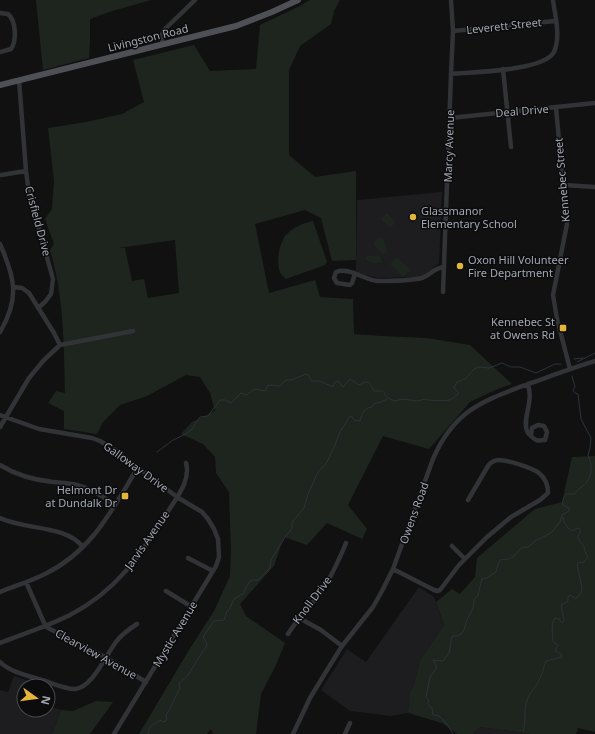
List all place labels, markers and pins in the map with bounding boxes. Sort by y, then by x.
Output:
place label: Glassmanor Elementary School [421,203,517,231]
marker: Glassmanor Elementary School [408,212,418,222]
place label: Oxon Hill Volunteer Fire Department [468,252,569,280]
marker: Oxon Hill Volunteer Fire Department [455,261,465,271]
place label: Kennebec St at Owens Rd [490,314,555,342]
marker: Kennebec St at Owens Rd [558,323,568,333]
place label: Helmont Dr at Dundalk Dr [45,482,117,510]
marker: Helmont Dr at Dundalk Dr [120,491,130,501]

